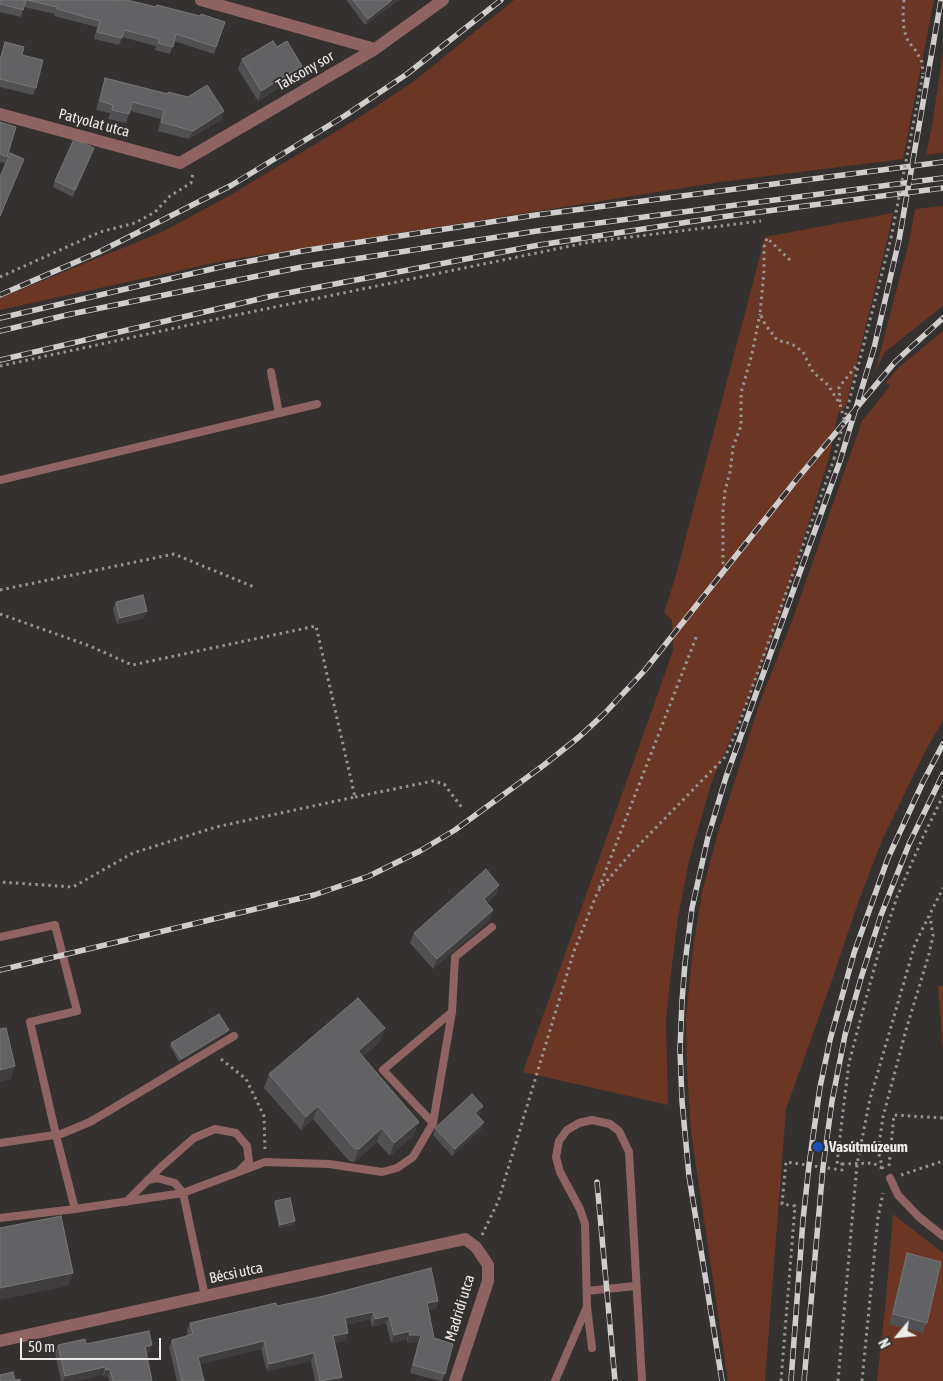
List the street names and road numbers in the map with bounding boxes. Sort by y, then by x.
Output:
street label: Taksony sor [273,47,337,95]
street label: Patyolat utca [57,105,131,141]
street label: Bécsi utca [208,1259,264,1287]
street label: Madridi utca [441,1273,479,1343]

